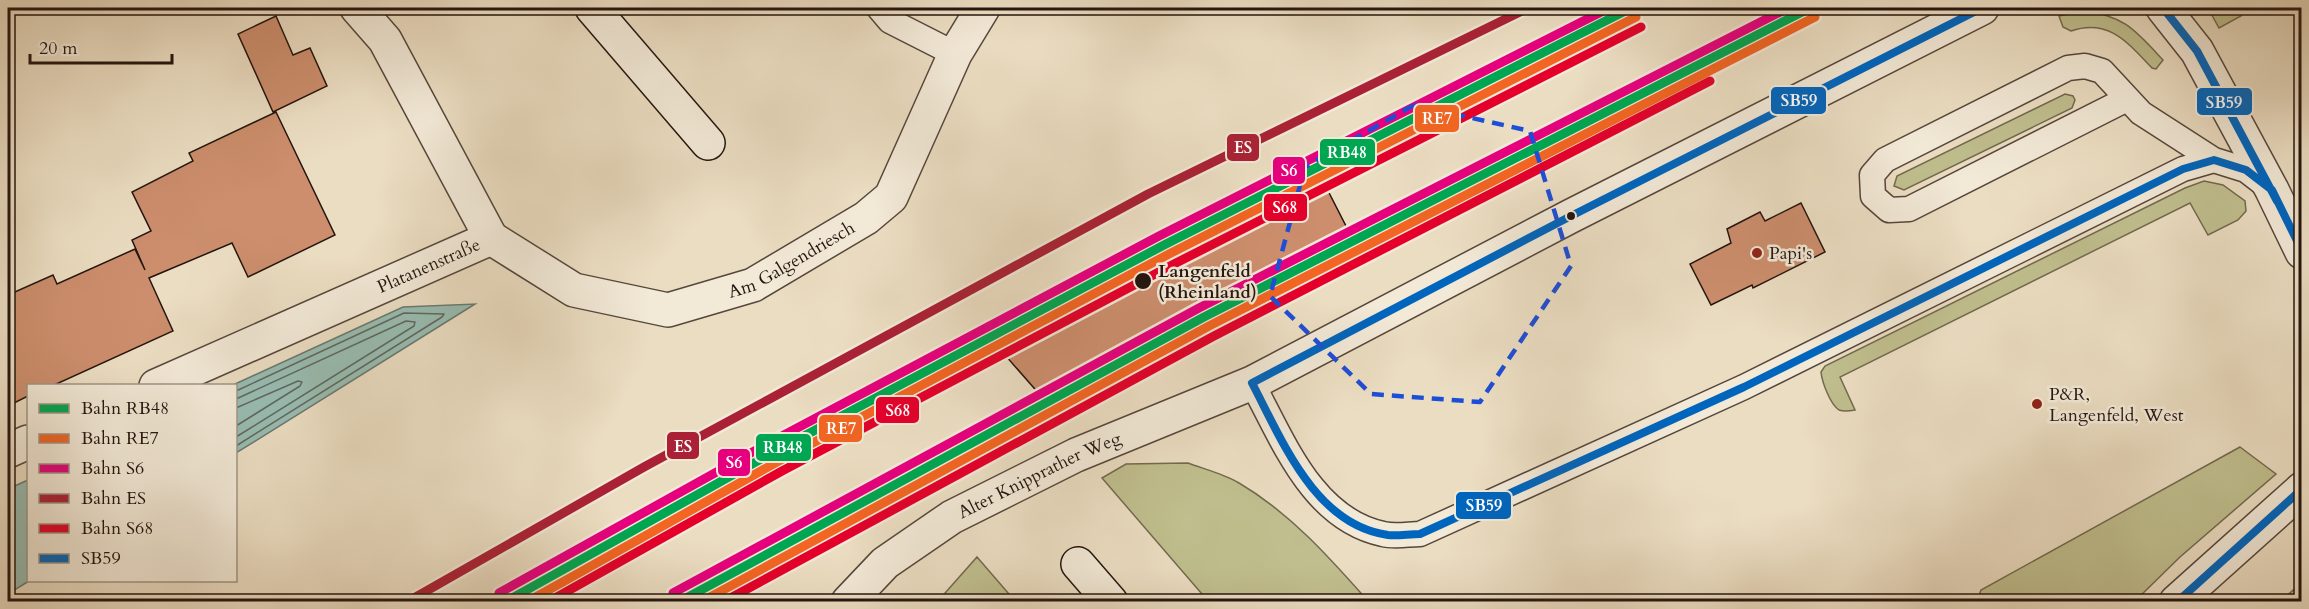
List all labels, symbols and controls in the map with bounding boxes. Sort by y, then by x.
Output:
scale bar [30,27,172,65]
text: 20 m [39,36,78,61]
line badge: SB59 [1770,86,1827,115]
line badge: SB59 [2196,87,2253,116]
text: SB59 [1781,90,1817,112]
text: SB59 [2206,92,2242,114]
line badge: RE7 [1414,104,1460,133]
text: RE7 [1422,108,1452,130]
line badge: ES [1226,133,1260,162]
text: ES [1234,137,1252,159]
line badge: RB48 [1319,138,1376,166]
text: RB48 [1327,142,1367,164]
line badge: S6 [1272,156,1306,185]
text: S6 [1281,160,1297,182]
line badge: S68 [1263,193,1308,222]
text: S68 [1273,197,1297,219]
unlabelled marker [1565,210,1577,222]
street label: Am Galgendriesch [725,215,859,304]
street label: Platanenstraße [373,232,484,299]
place label: Papi's [1769,241,1812,266]
marker: Papi's [1750,246,1764,260]
place label: Langenfeld (Rheinland) [1158,259,1257,305]
marker: Langenfeld (Rheinland) [1133,271,1153,291]
place label: P&R, Langenfeld, West [2049,382,2184,428]
legend [27,384,237,582]
text: Bahn RB48 [81,396,169,421]
line badge: S68 [875,396,920,424]
marker: P&R, Langenfeld, West [2030,397,2044,411]
text: S68 [886,400,910,422]
line badge: RE7 [818,414,863,443]
text: RE7 [826,418,856,440]
street label: Alter Knipprather Weg [953,425,1126,525]
text: Bahn RE7 [81,426,159,451]
line badge: ES [666,431,700,460]
line badge: RB48 [755,433,812,462]
text: ES [674,436,692,458]
text: RB48 [763,437,803,459]
line badge: S6 [717,448,751,477]
text: S6 [726,452,742,474]
text: Bahn S6 [81,456,144,481]
text: Bahn ES [81,486,146,511]
line badge: SB59 [1455,491,1512,520]
text: SB59 [1466,495,1502,517]
text: Bahn S68 [81,516,153,541]
text: SB59 [81,546,121,571]

